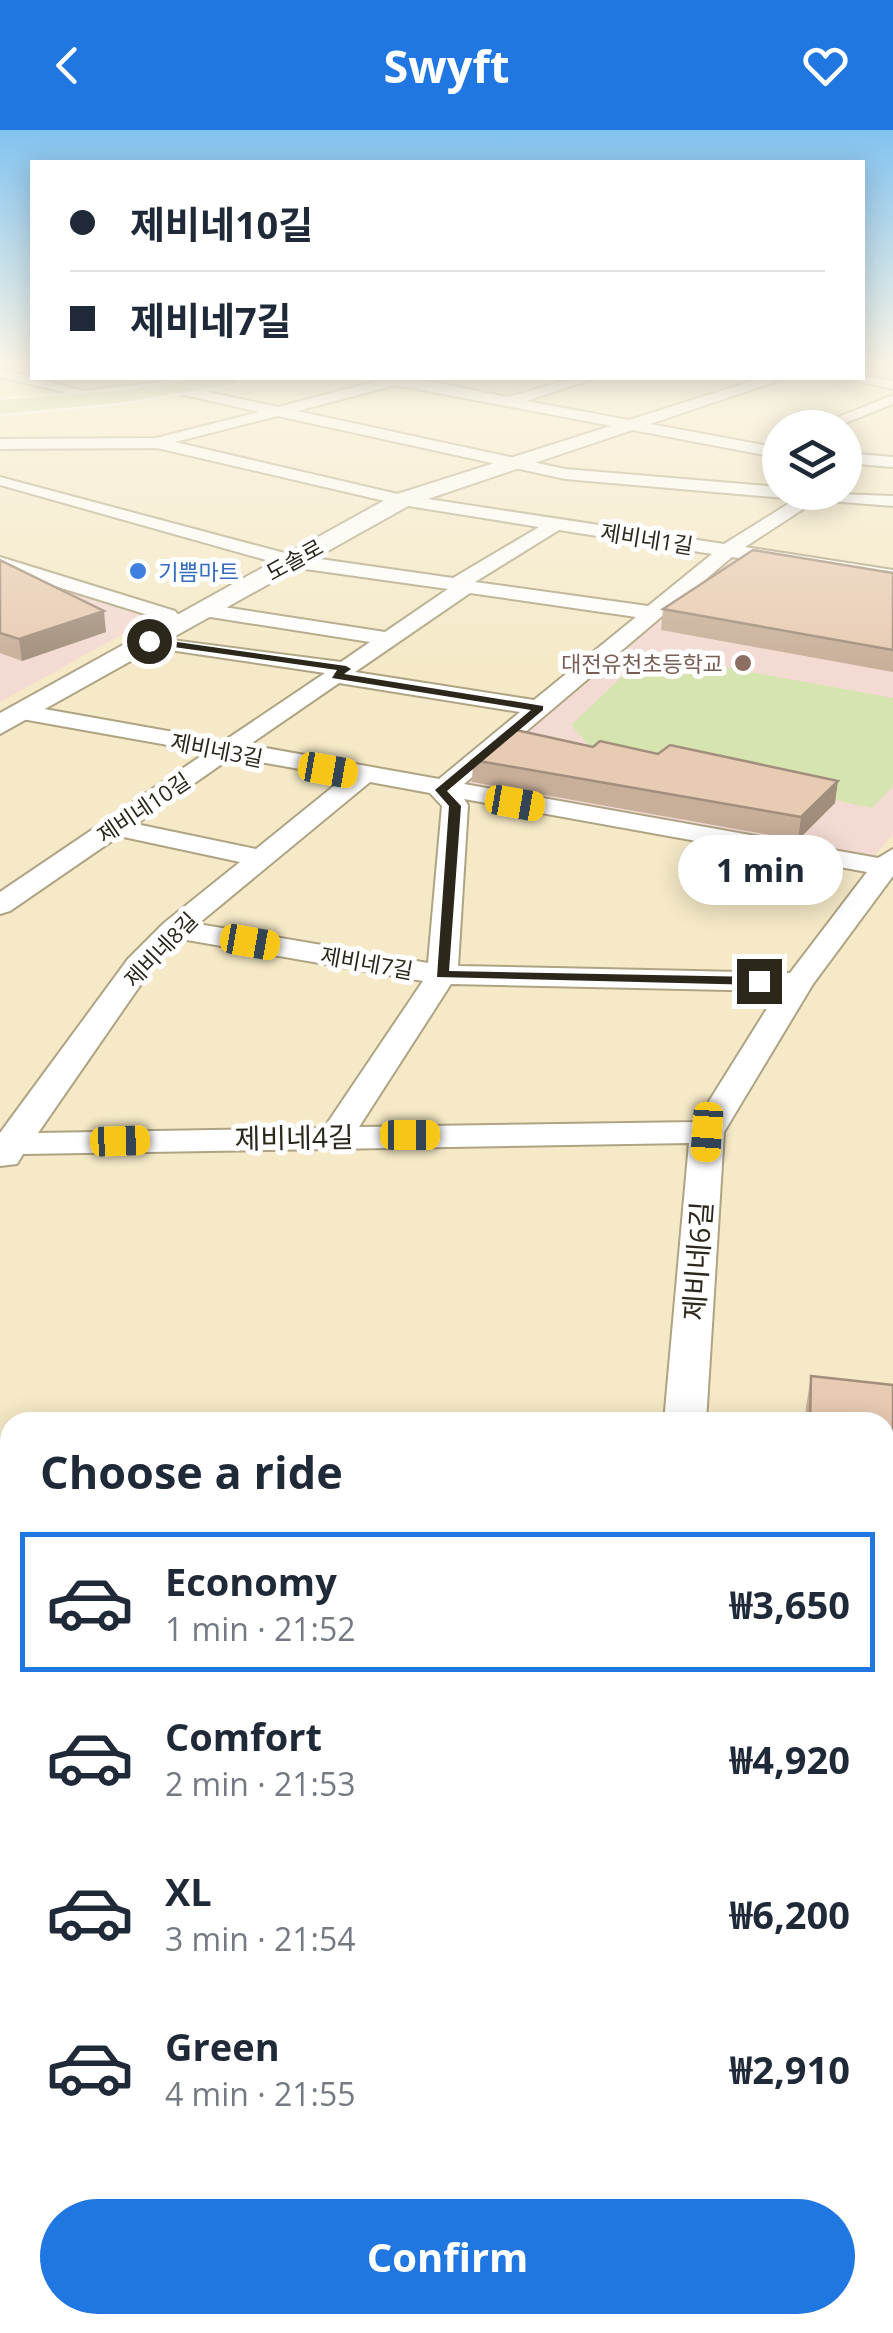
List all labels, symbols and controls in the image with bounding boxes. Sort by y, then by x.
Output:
text: Swyft [384,35,509,96]
icon: back [40,38,95,93]
icon: heart [798,38,853,93]
text: 제비네10길 [130,198,313,250]
text: 제비네7길 [130,294,292,346]
map controls [762,410,862,510]
button: layers [762,410,862,510]
street label: 제비네1길 [598,516,696,560]
street label: 도솔로 [260,531,328,587]
place label: 기쁨마트 [158,556,239,586]
marker: 기쁨마트 [127,560,149,582]
route start [127,619,172,664]
place label: 대전유천초등학교 [561,648,723,678]
marker: 대전유천초등학교 [732,652,754,674]
street label: 제비네3길 [168,725,266,773]
car [296,750,360,790]
street label: 제비네10길 [91,765,195,849]
car [483,783,547,823]
callout: 1 min [676,836,842,906]
text: 1 min [716,848,805,891]
street label: 제비네8길 [117,905,203,993]
car [218,922,282,962]
street label: 제비네7길 [318,939,416,985]
route end [737,959,782,1004]
car [690,1101,724,1163]
street label: 제비네4길 [234,1117,354,1157]
car [380,1120,440,1150]
car [89,1125,151,1157]
street label: 제비네6길 [674,1200,720,1322]
text: Choose a ride [40,1441,343,1502]
text: Economy [165,1555,337,1607]
icon: car [45,1557,135,1647]
text: ₩3,650 [730,1578,850,1630]
text: 1 min · 21:52 [165,1607,356,1650]
text: Comfort [165,1710,322,1762]
icon: car [45,1712,135,1802]
text: ₩4,920 [730,1733,850,1785]
text: 2 min · 21:53 [165,1762,356,1805]
text: XL [165,1865,212,1917]
icon: car [45,1867,135,1957]
text: ₩6,200 [730,1888,850,1940]
text: 3 min · 21:54 [165,1917,356,1960]
text: Green [165,2020,280,2072]
icon: car [45,2022,135,2112]
text: ₩2,910 [730,2043,850,2095]
text: 4 min · 21:55 [165,2072,356,2115]
button: Confirm [40,2199,855,2314]

